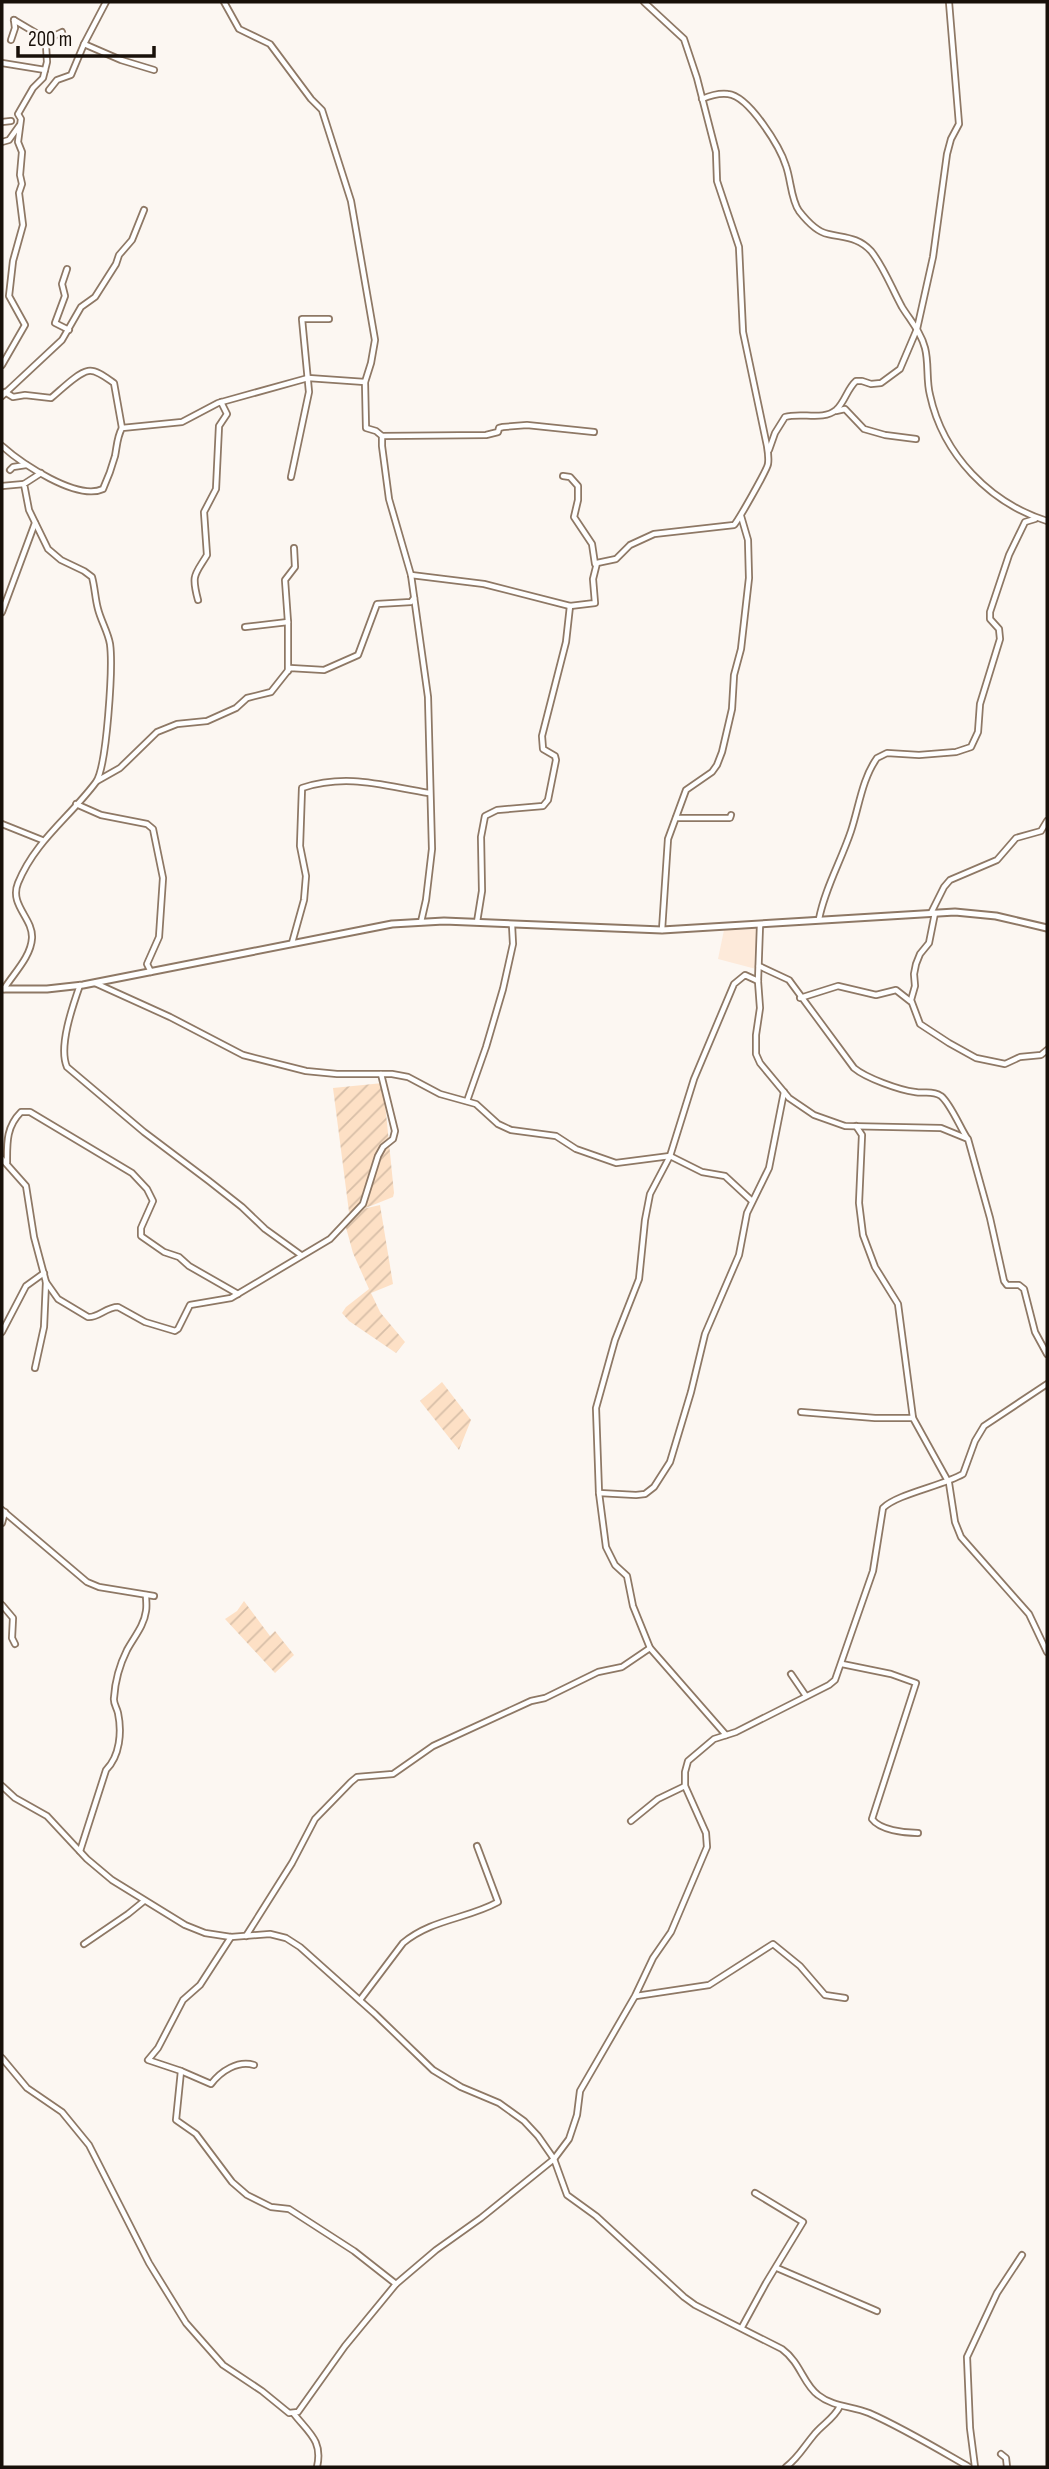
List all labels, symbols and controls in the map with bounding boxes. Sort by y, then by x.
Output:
scale bar [18,14,154,58]
text: 200 m [28,27,72,52]

